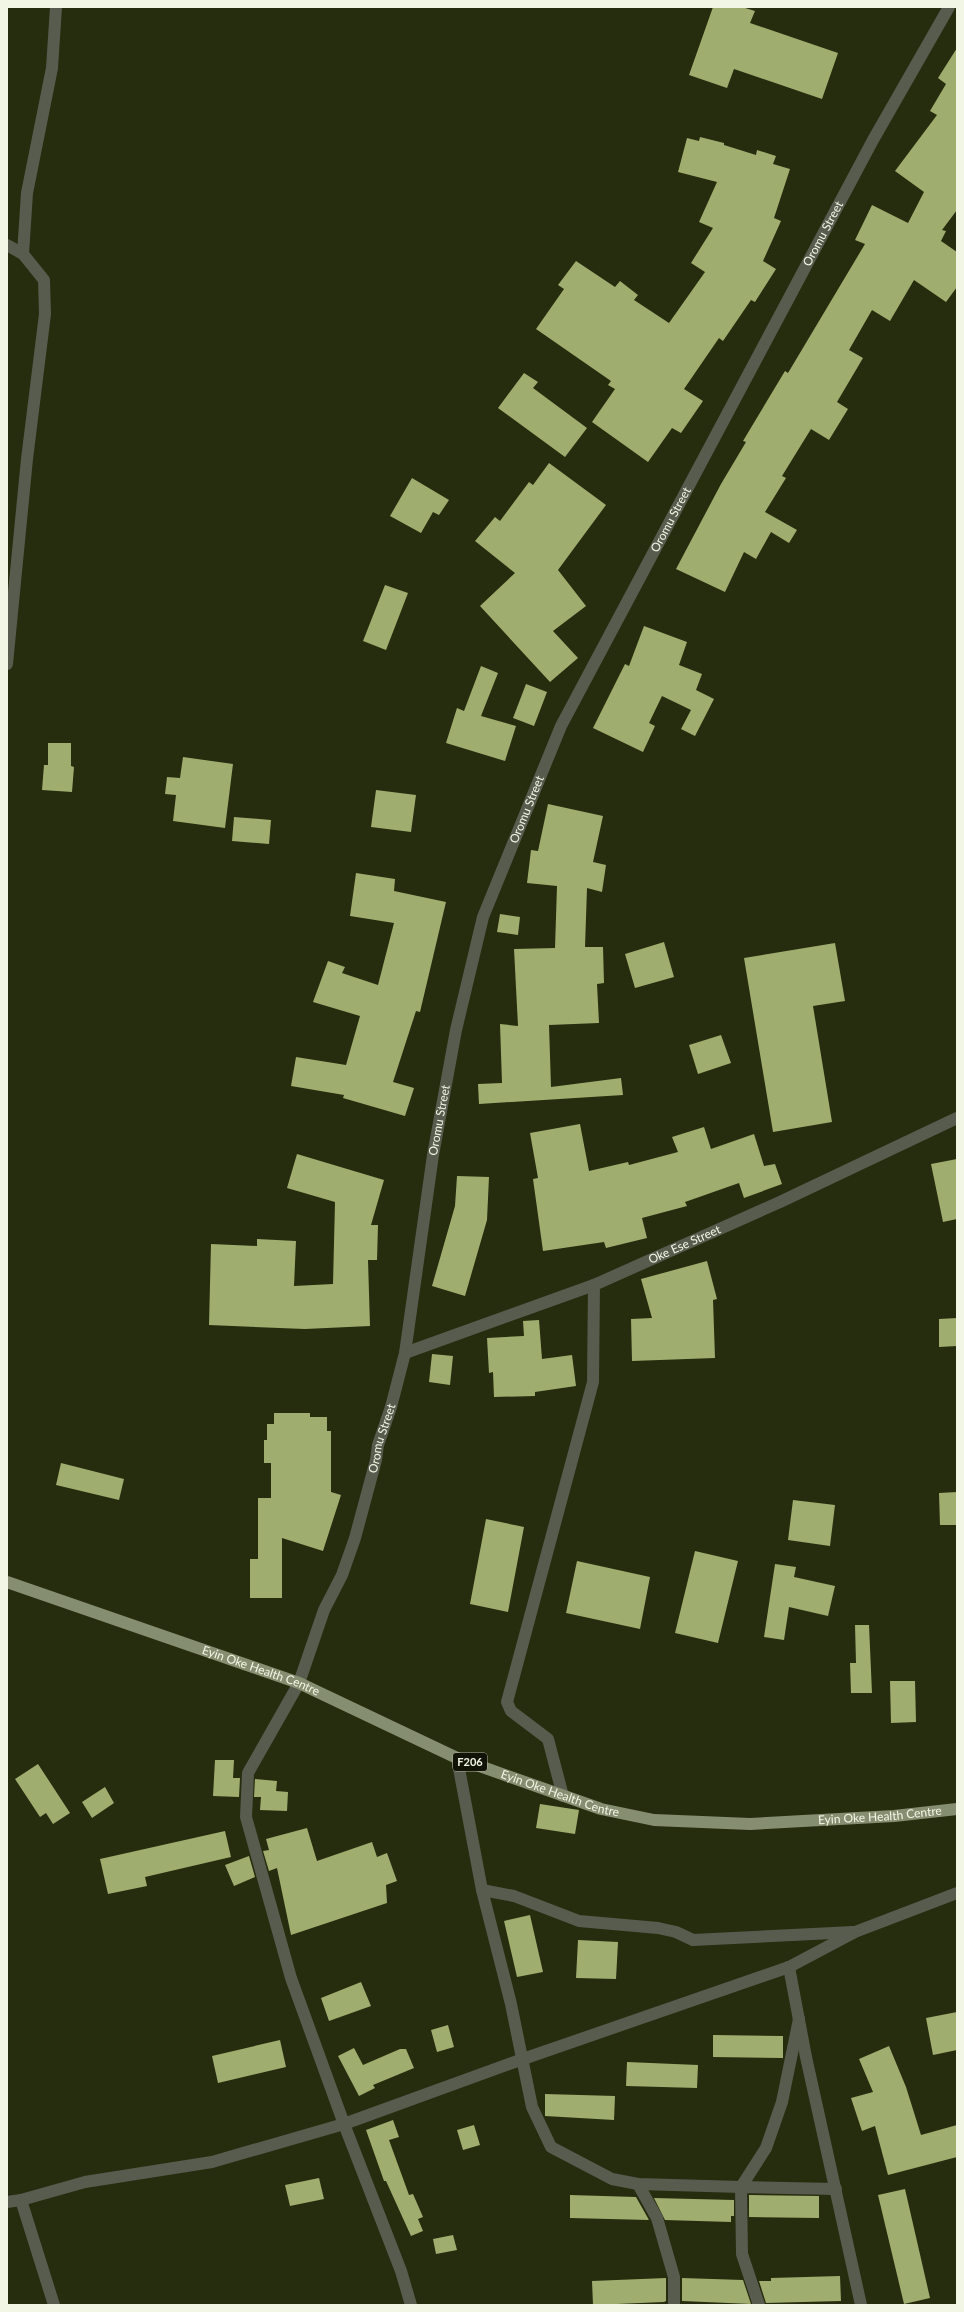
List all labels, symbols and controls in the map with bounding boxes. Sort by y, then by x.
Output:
street label: Oromu Street [799,198,846,269]
street label: Oromu Street [647,484,694,555]
street label: Oromu Street [506,773,547,845]
street label: Oromu Street [425,1083,453,1157]
street label: Oke Ese Street [646,1221,724,1267]
street label: Oromu Street [365,1401,399,1475]
street label: Eyin Oke Health Centre [200,1642,322,1699]
road number: F206 [453,1753,487,1771]
street label: Eyin Oke Health Centre [499,1766,621,1820]
street label: Eyin Oke Health Centre [818,1803,942,1827]

